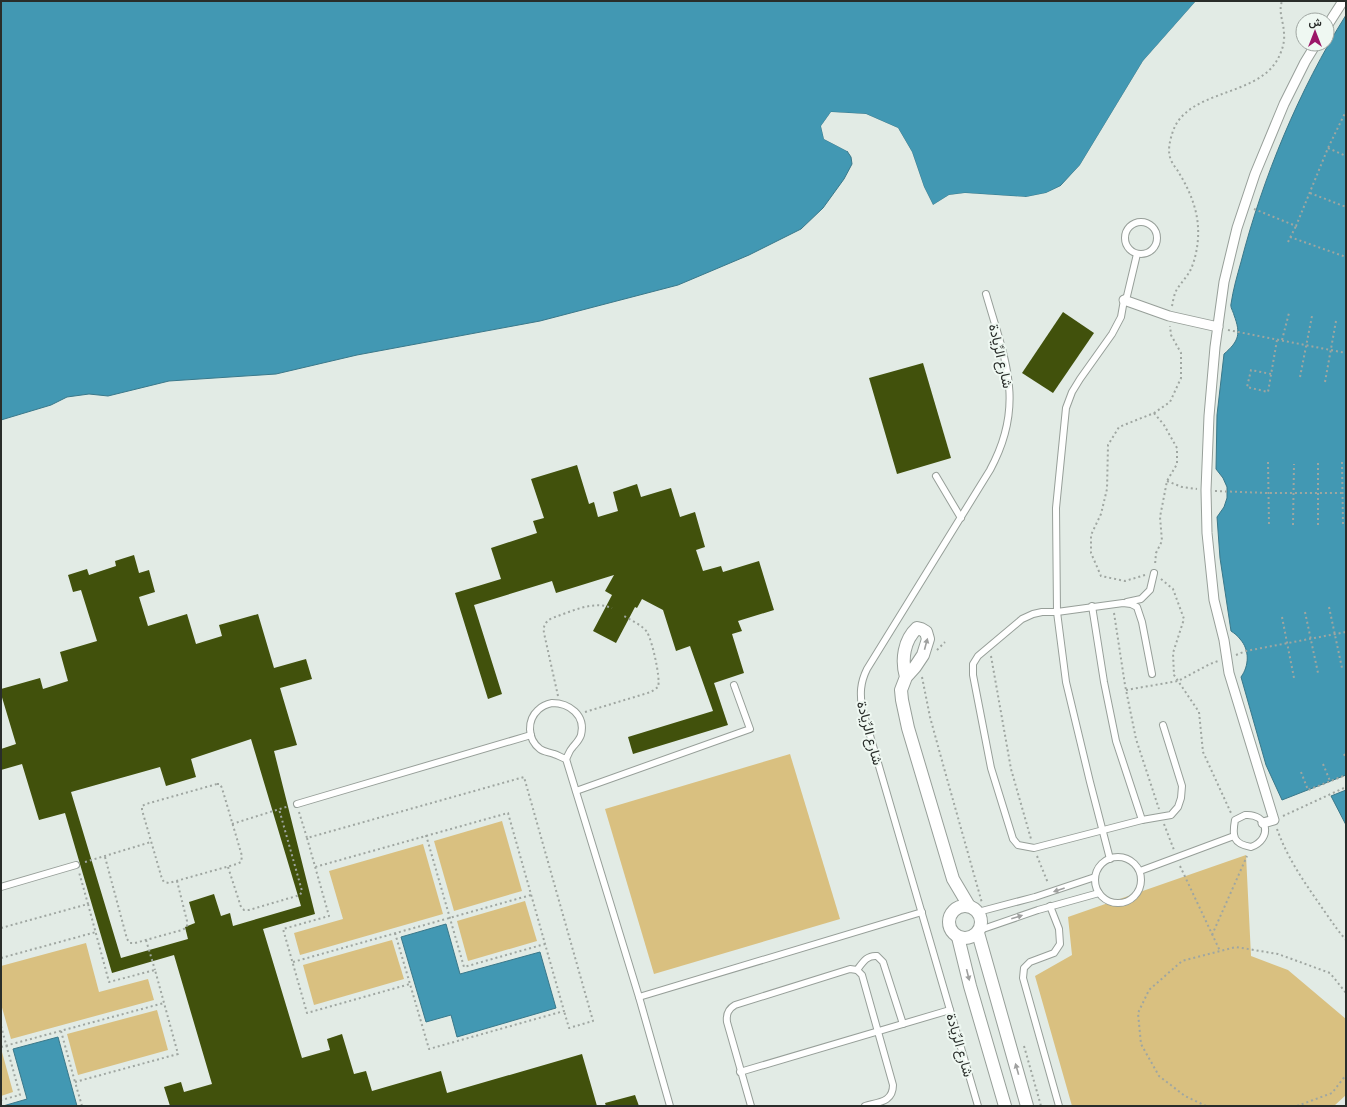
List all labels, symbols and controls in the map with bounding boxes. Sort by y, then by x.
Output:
north arrow [1295,12,1335,52]
text: ش [1308,16,1322,29]
street label: شارع الرِّيادة [983,322,1016,390]
one-way arrow [923,638,929,650]
street label: شارع الرِّيادة [851,699,886,767]
one-way arrow [1052,887,1064,893]
one-way arrow [1011,914,1023,920]
one-way arrow [965,969,971,981]
street label: شارع الرِّيادة [940,1011,977,1079]
one-way arrow [1013,1062,1019,1075]

